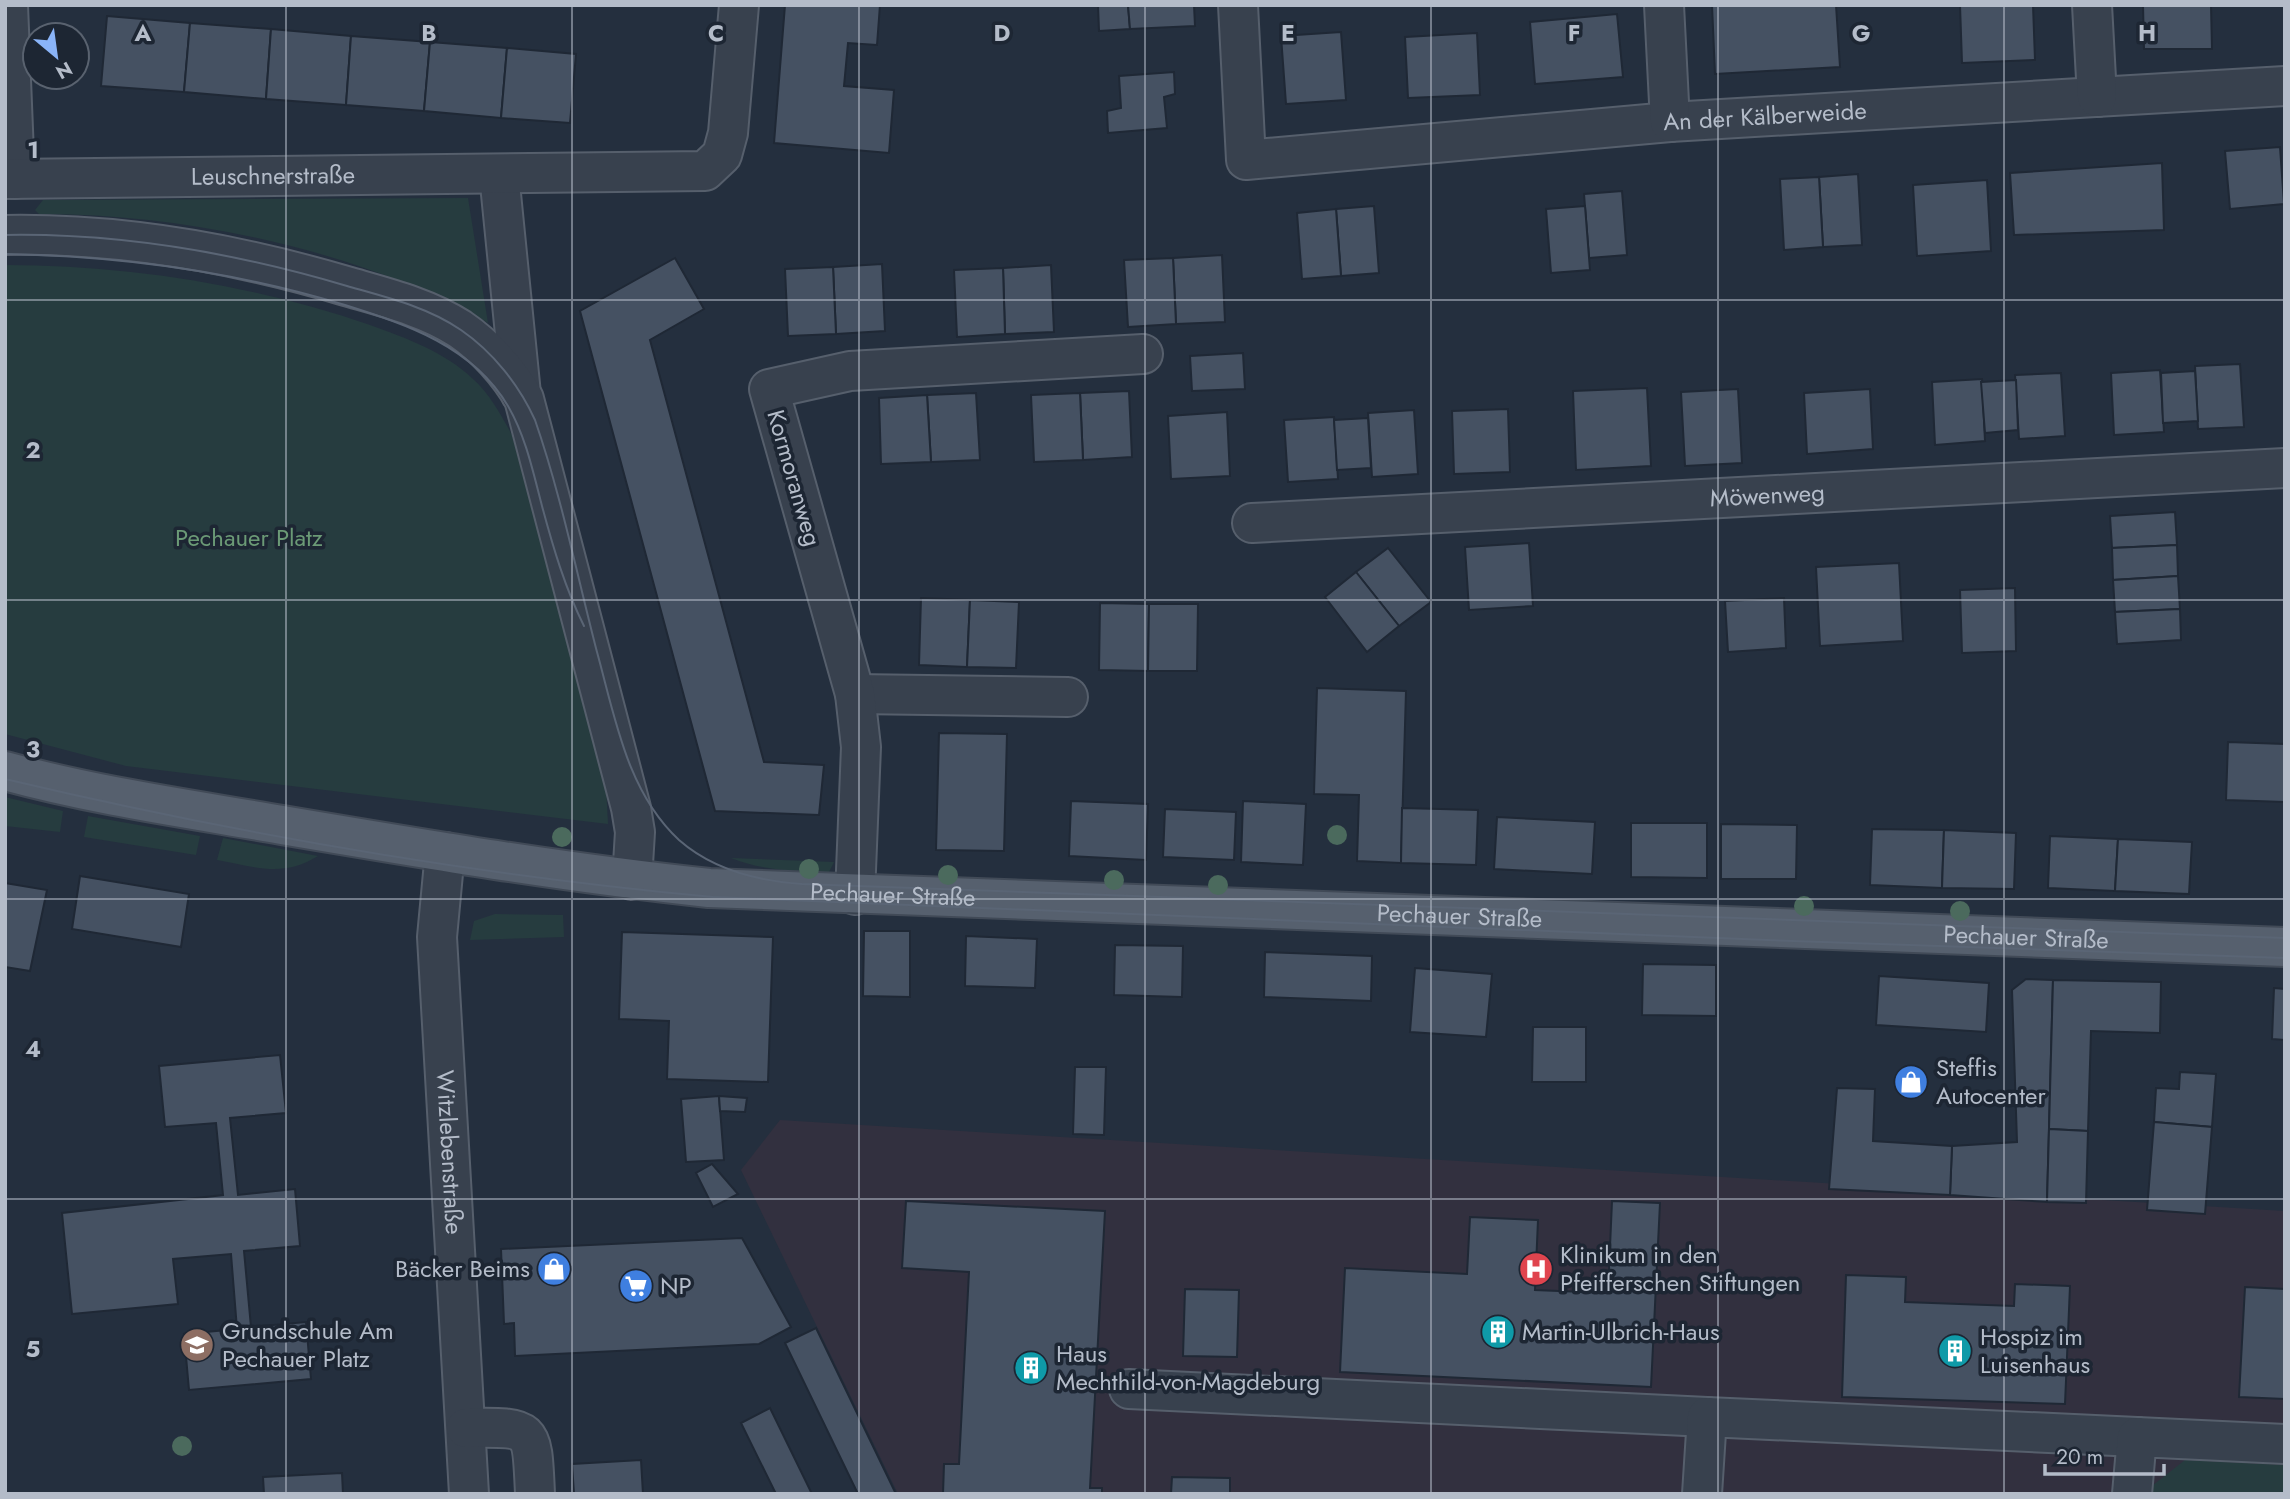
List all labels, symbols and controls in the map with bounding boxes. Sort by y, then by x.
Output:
text: A [134,16,152,50]
text: B [421,16,437,50]
text: C [708,16,724,50]
text: D [994,16,1011,50]
text: E [1281,16,1295,50]
text: F [1568,16,1580,50]
text: G [1852,16,1870,50]
text: H [2138,16,2156,50]
north arrow [21,21,91,91]
text: N [51,55,77,86]
street label: An der Kälberweide [1662,93,1868,139]
text: 1 [27,133,39,167]
street label: Leuschnerstraße [191,157,355,194]
street label: Kormoranweg [758,406,831,550]
text: 2 [25,433,41,467]
street label: Möwenweg [1709,475,1826,516]
park label: Pechauer Platz [175,520,323,555]
text: 3 [26,732,40,766]
street label: Pechauer Straße [810,874,976,915]
street label: Pechauer Straße [1376,895,1543,936]
street label: Pechauer Straße [1943,916,2109,957]
text: 4 [25,1032,41,1066]
place label: Steffis Autocenter [1936,1050,2046,1113]
shop icon: Steffis Autocenter [1892,1063,1930,1101]
street label: Witzlebenstraße [428,1069,472,1235]
place label: Klinikum in den Pfeifferschen Stiftungen [1560,1237,1800,1300]
shop icon: Bäcker Beims [535,1250,573,1288]
hospital icon: Klinikum in den Pfeifferschen Stiftungen [1517,1250,1555,1288]
place label: Bäcker Beims [395,1251,530,1286]
supermarket icon: NP [617,1267,655,1305]
place label: NP [660,1268,692,1303]
place label: Grundschule Am Pechauer Platz [222,1313,394,1376]
building icon: Martin-Ulbrich-Haus [1479,1313,1517,1351]
place label: Martin-Ulbrich-Haus [1522,1314,1720,1349]
place label: Hospiz im Luisenhaus [1980,1319,2090,1382]
school or university icon: Grundschule Am Pechauer Platz [178,1326,216,1364]
text: 5 [26,1332,40,1366]
building icon: Hospiz im Luisenhaus [1936,1332,1974,1370]
place label: Haus Mechthild-von-Magdeburg [1056,1336,1320,1399]
building icon: Haus Mechthild-von-Magdeburg [1012,1349,1050,1387]
scale bar [2045,1432,2164,1476]
text: 20 m [2056,1442,2103,1472]

